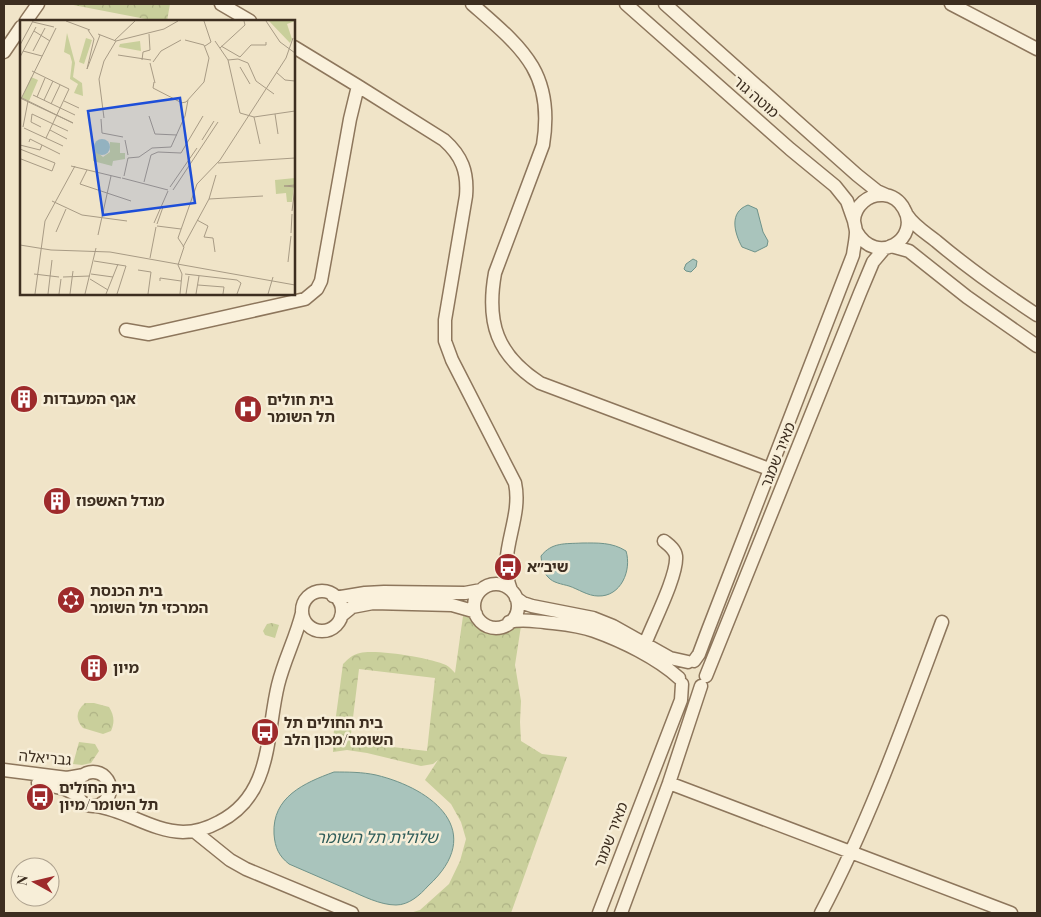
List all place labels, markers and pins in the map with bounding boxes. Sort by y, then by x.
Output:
building icon: אגף המעבדות [9,384,39,414]
place label: אגף המעבדות [43,388,136,408]
place label: בית חולים תל השומר [267,389,335,426]
hospital icon: בית חולים תל השומר [233,394,263,424]
building icon: מגדל האשפוז [42,486,72,516]
place label: מגדל האשפוז [76,490,165,510]
bus stop icon: שיב״א [493,552,523,582]
place label: שיב״א [527,556,569,576]
place label: בית הכנסת המרכזי תל השומר [90,580,208,617]
synagogue icon: בית הכנסת המרכזי תל השומר [56,585,86,615]
building icon: מיון [79,653,109,683]
place label: מיון [113,657,139,677]
place label: בית החולים תל השומר/מכון הלב [284,712,394,749]
bus stop icon: בית החולים תל השומר/מכון הלב [250,717,280,747]
place label: בית החולים תל השומר/מיון [59,777,158,814]
bus stop icon: בית החולים תל השומר/מיון [25,782,55,812]

